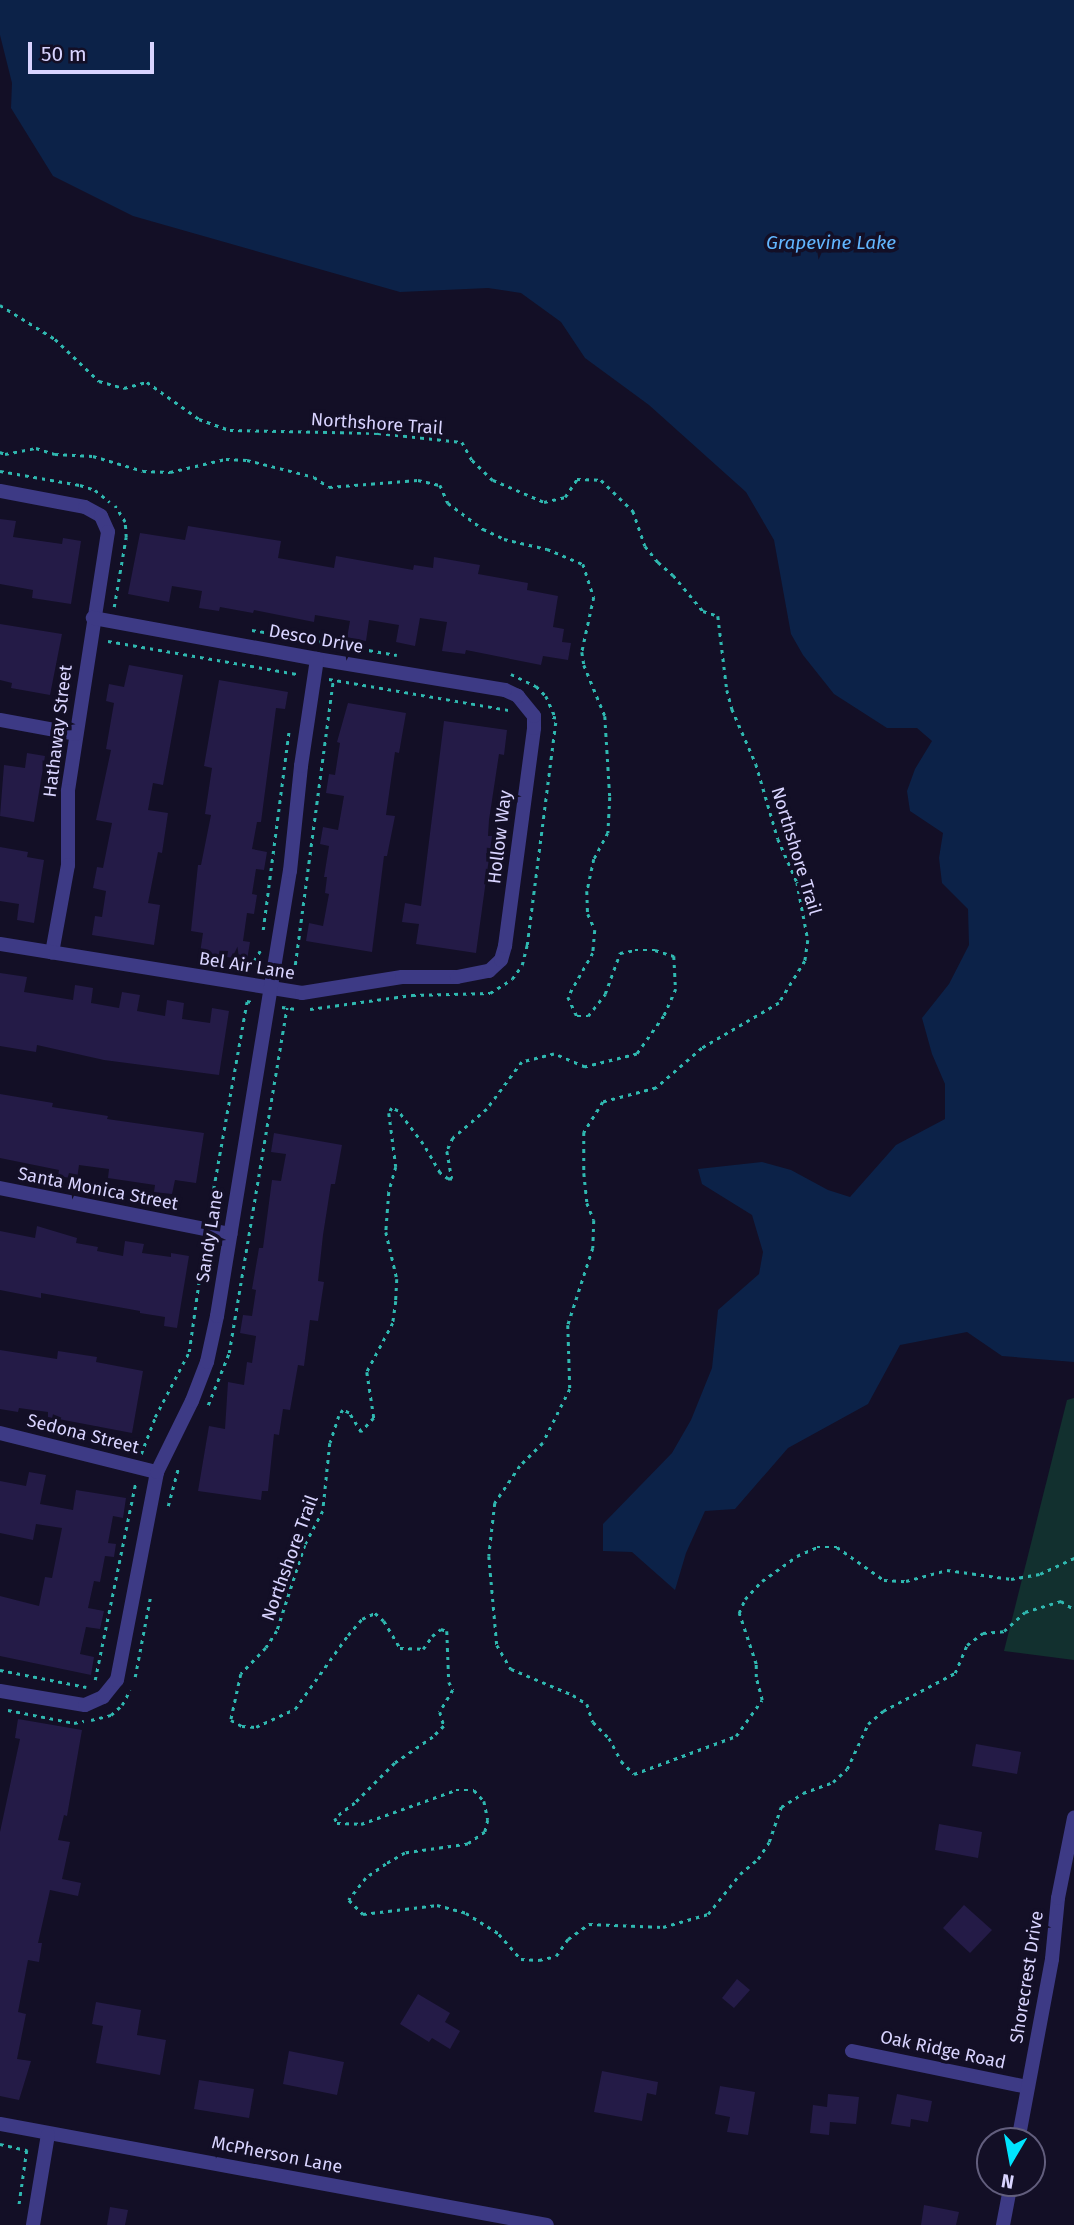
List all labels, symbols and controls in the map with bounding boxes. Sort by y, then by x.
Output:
scale bar [32,28,158,72]
text: 50 m [41,41,87,67]
water label: Grapevine Lake [766,232,896,254]
street label: Northshore Trail [310,409,444,439]
street label: Desco Drive [267,620,365,658]
street label: Hathaway Street [39,663,77,799]
street label: Northshore Trail [766,784,826,918]
street label: Hollow Way [484,789,516,885]
street label: Bel Air Lane [197,948,297,984]
street label: Santa Monica Street [16,1163,180,1215]
street label: Sandy Lane [192,1188,228,1284]
street label: Sedona Street [25,1410,141,1458]
street label: Northshore Trail [257,1492,323,1624]
street label: Shorecrest Drive [1006,1909,1048,2045]
street label: Oak Ridge Road [878,2026,1008,2074]
north arrow [976,2127,1046,2197]
street label: McPherson Lane [210,2132,344,2178]
text: N [999,2169,1016,2194]

